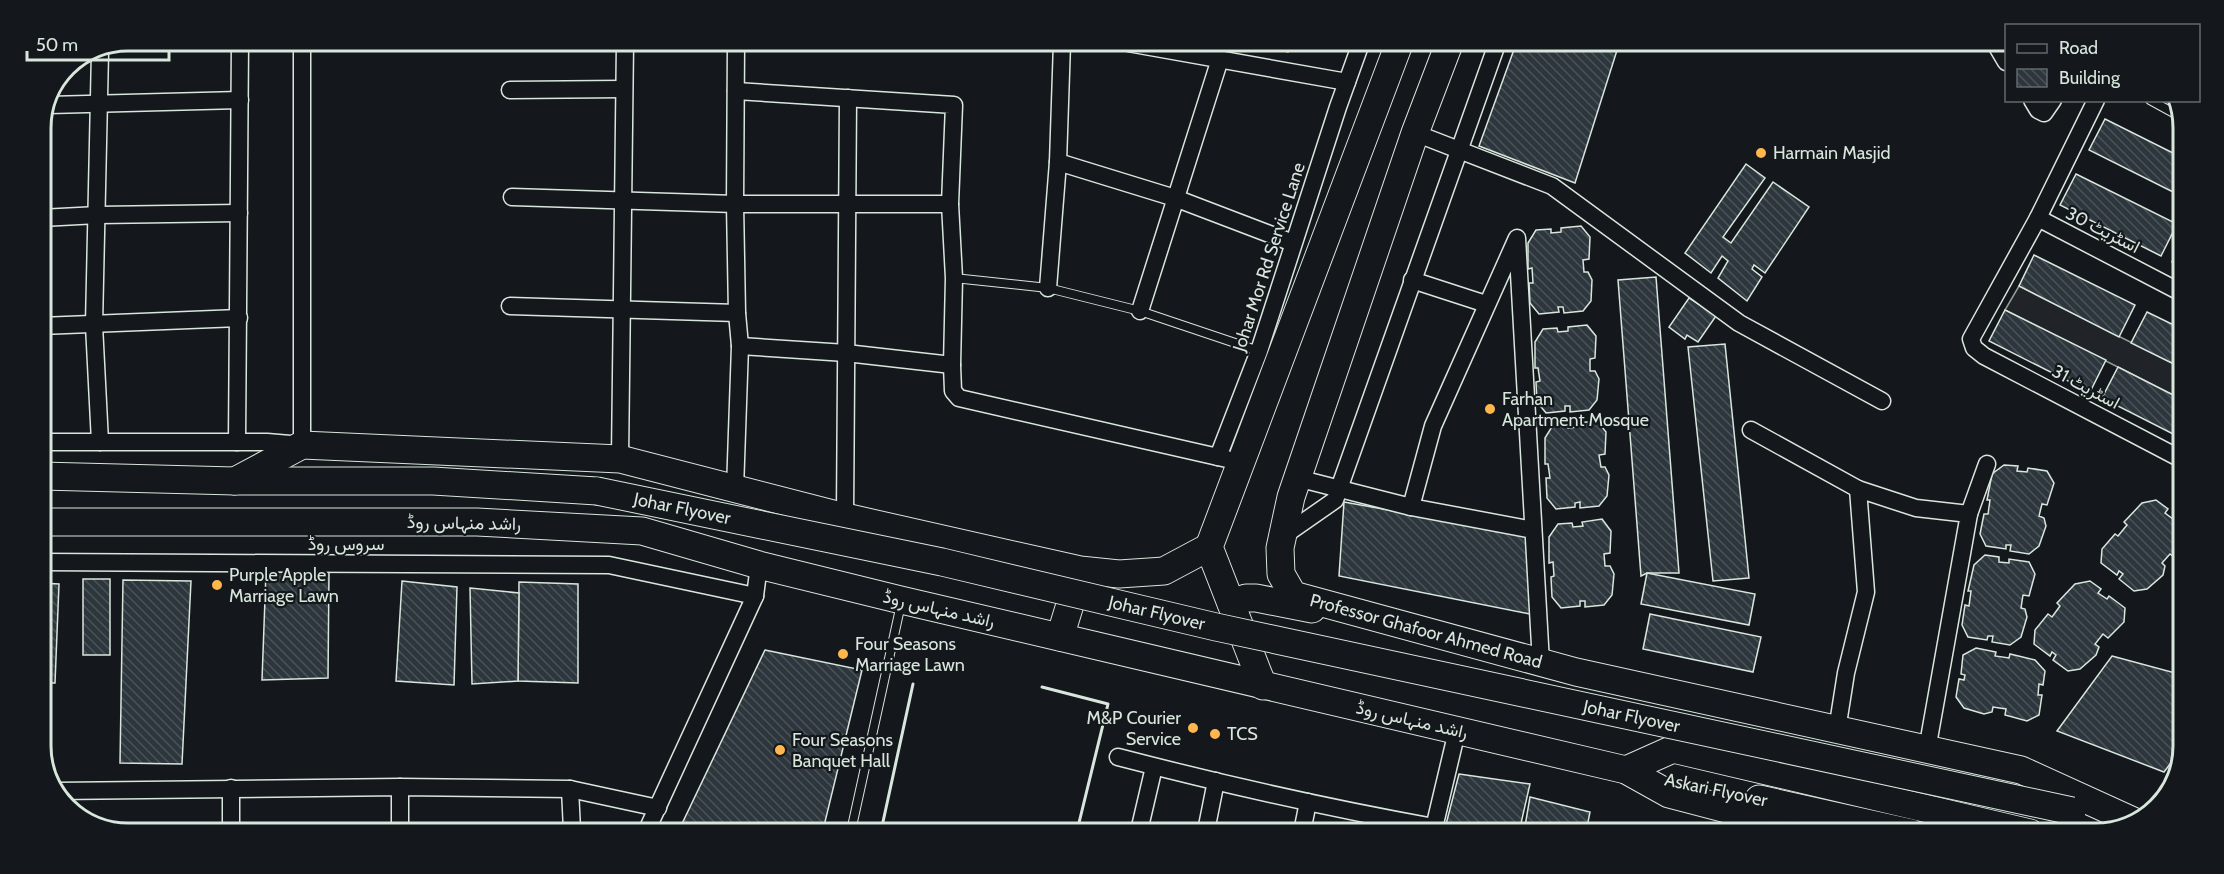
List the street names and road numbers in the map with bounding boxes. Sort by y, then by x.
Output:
street label: Johar Mor Rd Service Lane [1228,160,1310,355]
street label: اسٹریٹ 30 [2062,202,2144,258]
street label: اسٹریٹ 31 [2048,360,2124,414]
street label: Johar Flyover [631,488,733,529]
street label: راشد منہاس روڈ [407,511,521,535]
street label: سروس روڈ [308,533,384,555]
street label: راشد منہاس روڈ [881,585,997,633]
street label: Professor Ghafoor Ahmed Road [1307,589,1545,673]
street label: Johar Flyover [1105,591,1207,635]
street label: Johar Flyover [1580,695,1682,737]
street label: راشد منہاس روڈ [1354,696,1470,744]
street label: Askari Flyover [1663,768,1770,812]

